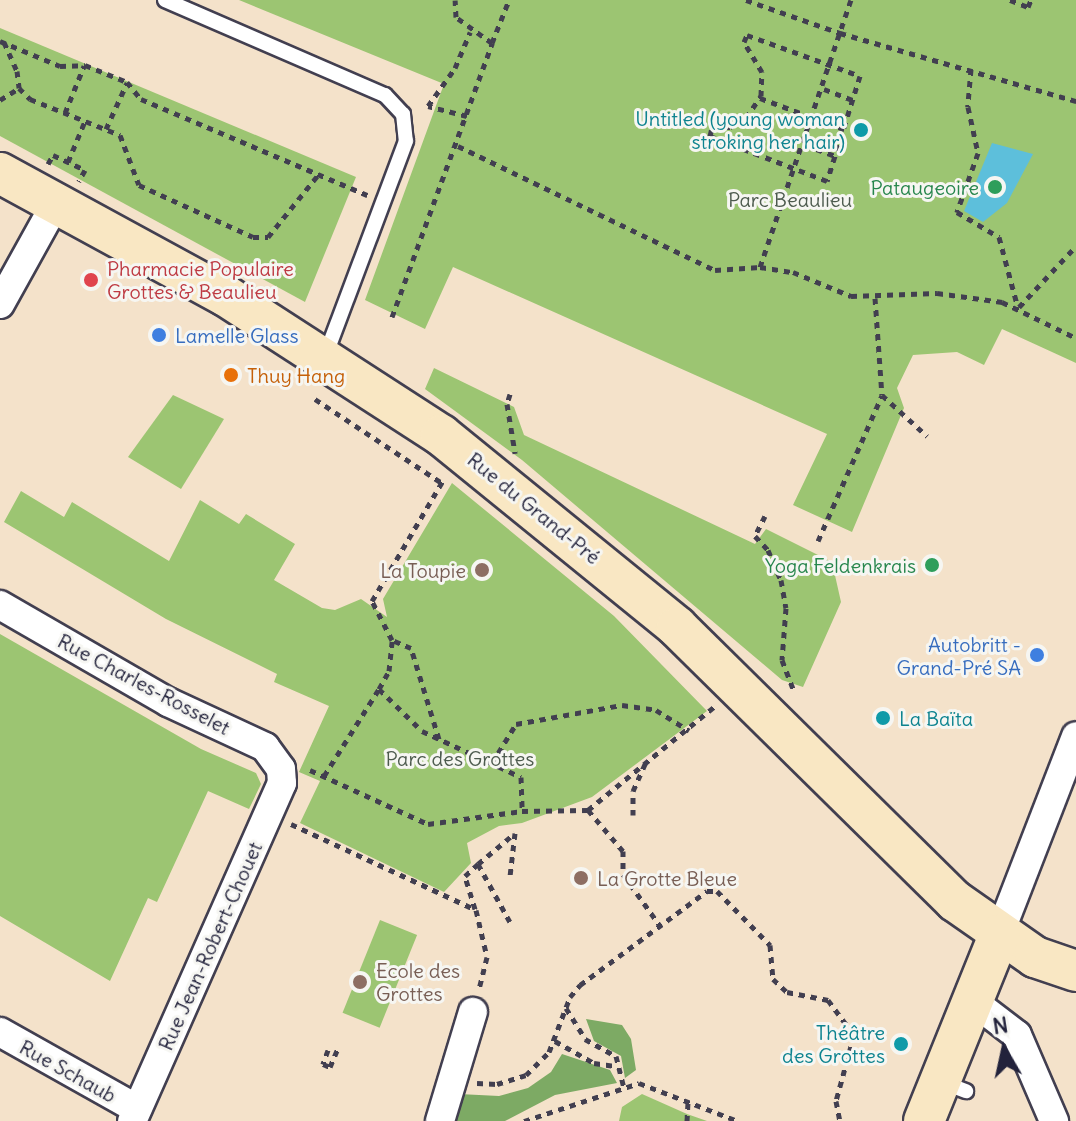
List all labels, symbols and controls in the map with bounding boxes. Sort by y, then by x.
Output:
place label: Untitled (young woman stroking her hair) [635,106,845,153]
marker: Untitled (young woman stroking her hair) [852,121,870,139]
place label: Pataugeoire [870,175,979,199]
marker: Pataugeoire [986,178,1004,196]
park label: Parc Beaulieu [728,187,852,211]
place label: Pharmacie Populaire Grottes & Beaulieu [107,256,294,303]
marker: Pharmacie Populaire Grottes & Beaulieu [82,271,100,289]
place label: Lamelle Glass [175,323,299,347]
marker: Lamelle Glass [150,326,168,344]
place label: Thuy Hang [247,363,345,387]
marker: Thuy Hang [222,366,240,384]
street label: Rue du Grand-Pré [463,447,605,569]
place label: Yoga Feldenkrais [765,553,916,577]
marker: Yoga Feldenkrais [923,556,941,574]
place label: La Toupie [380,558,466,582]
marker: La Toupie [473,561,491,579]
street label: Rue Charles-Rosselet [54,628,234,740]
place label: Autobritt - Grand-Pré SA [897,632,1021,679]
marker: Autobritt - Grand-Pré SA [1028,646,1046,664]
place label: La Baïta [899,706,973,730]
marker: La Baïta [874,709,892,727]
park label: Parc des Grottes [386,746,534,770]
street label: Rue Jean-Robert-Chouet [153,838,267,1054]
place label: La Grotte Bleue [597,866,737,890]
marker: La Grotte Bleue [572,869,590,887]
place label: Ecole des Grottes [376,958,460,1005]
marker: Ecole des Grottes [351,973,369,991]
north arrow [964,1009,1044,1089]
text: N [991,1010,1010,1040]
place label: Théâtre des Grottes [782,1020,885,1067]
street label: Rue Schaub [16,1035,120,1107]
marker: Théâtre des Grottes [892,1035,910,1053]

